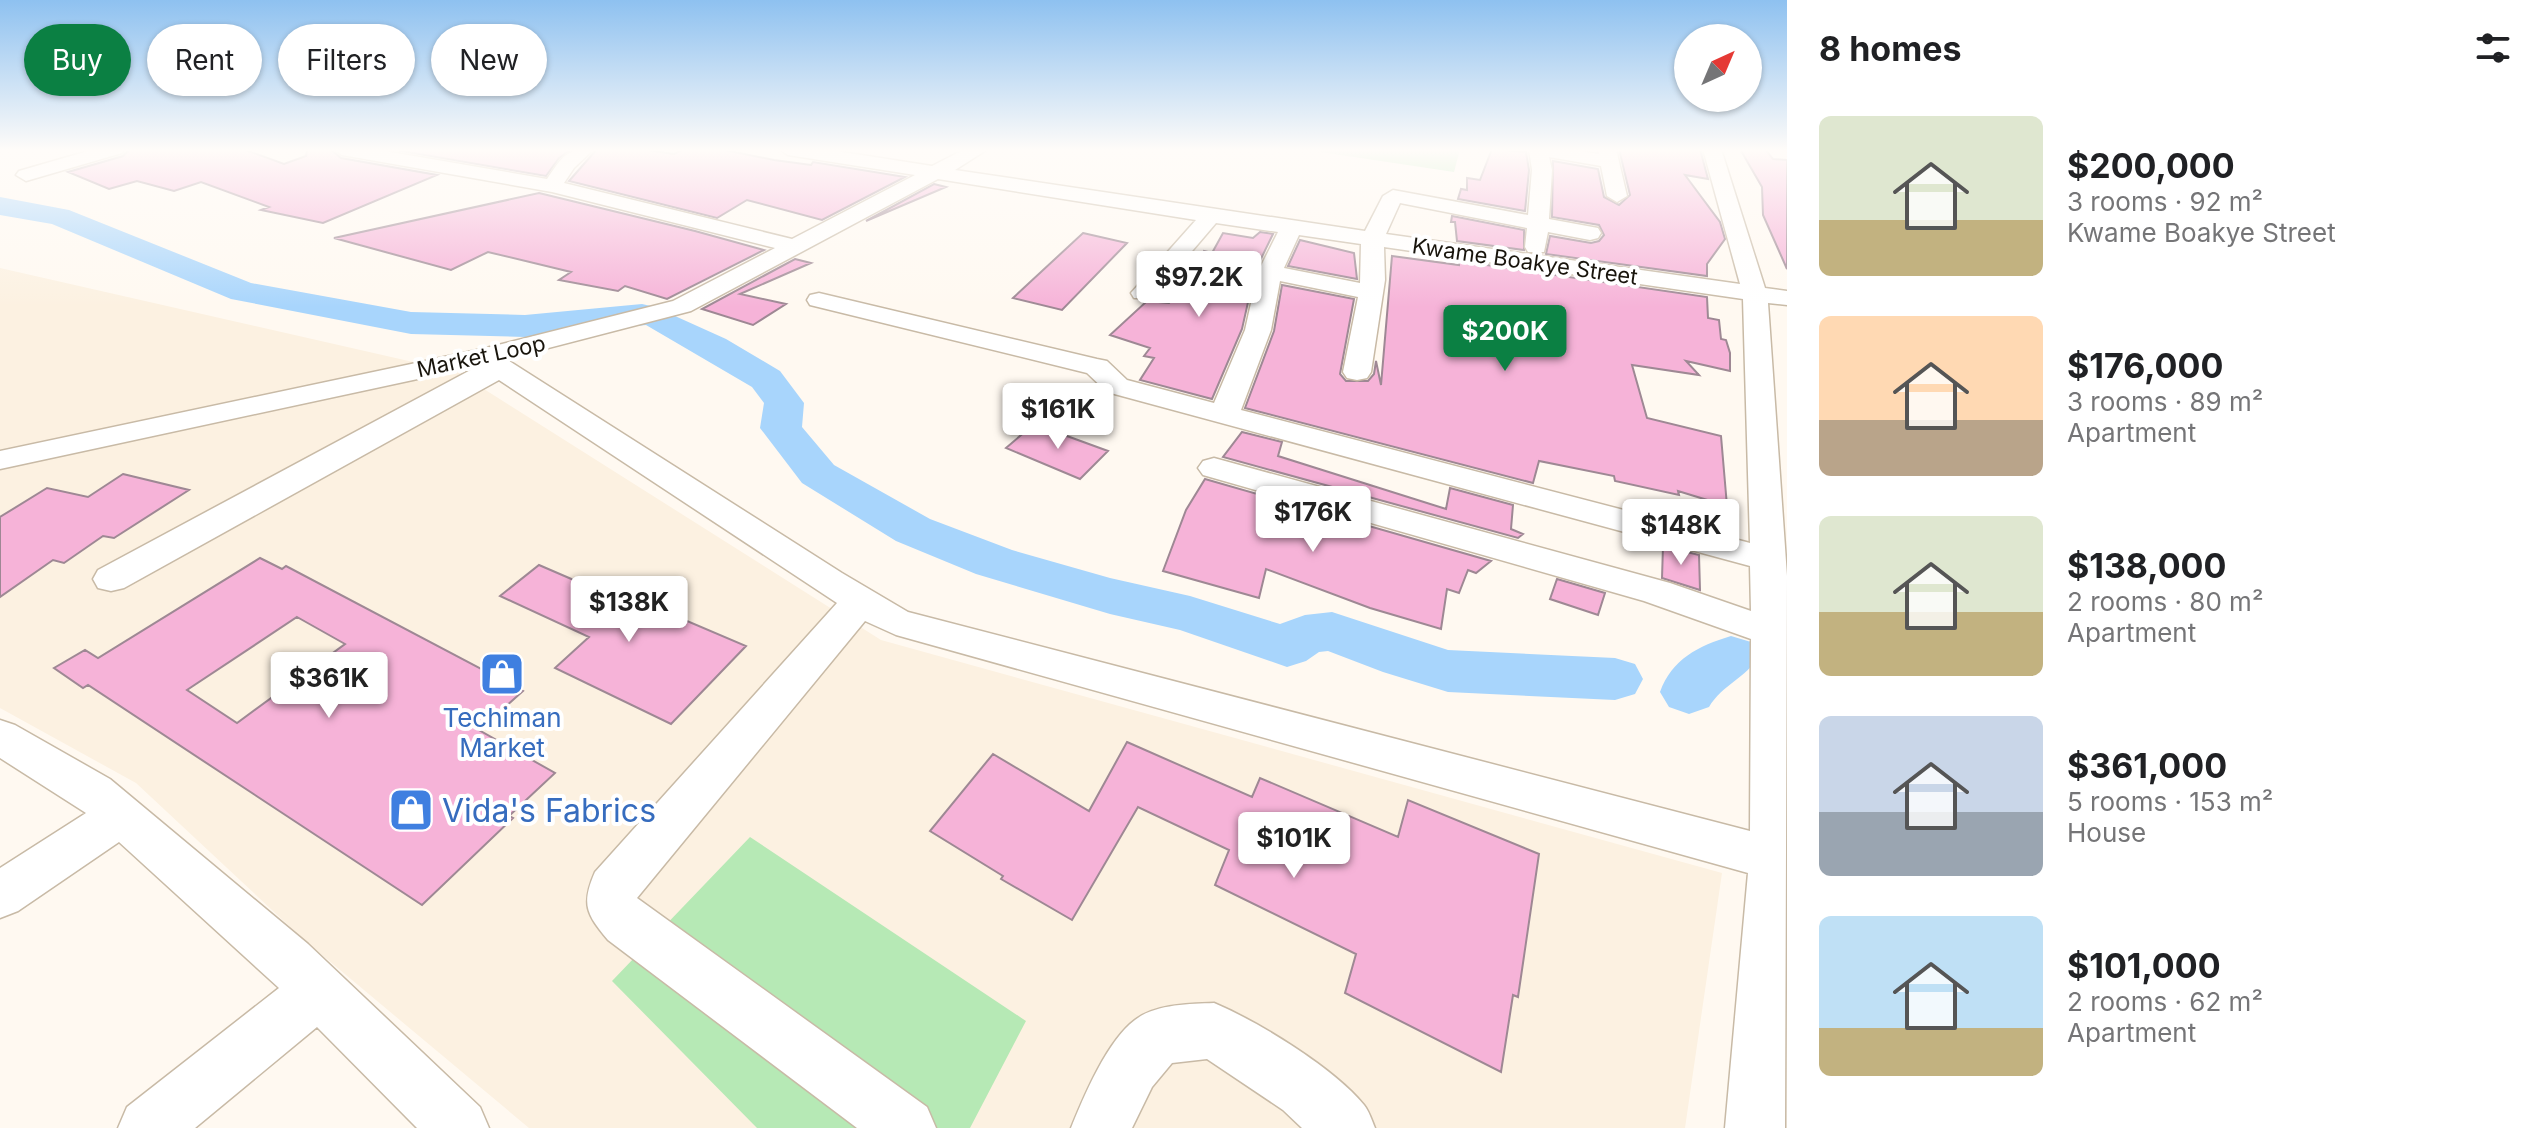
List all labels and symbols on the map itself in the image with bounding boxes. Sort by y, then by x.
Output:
north arrow [1674,24,1762,112]
street label: Kwame Boakye Street [1411,232,1639,290]
pin: $97.2K [1134,251,1264,319]
pin: $200K [1449,305,1561,373]
street label: Market Loop [414,330,548,382]
pin: $161K [1002,383,1114,451]
pin: $176K [1257,486,1369,554]
pin: $148K [1625,499,1737,567]
pin: $138K [573,576,685,644]
shop icon: Techiman Market [478,650,526,698]
pin: $361K [273,652,385,720]
place label: Techiman Market [442,702,562,763]
shop icon: Vida's Fabrics [387,786,435,834]
place label: Vida's Fabrics [442,791,656,830]
pin: $101K [1238,812,1350,880]

